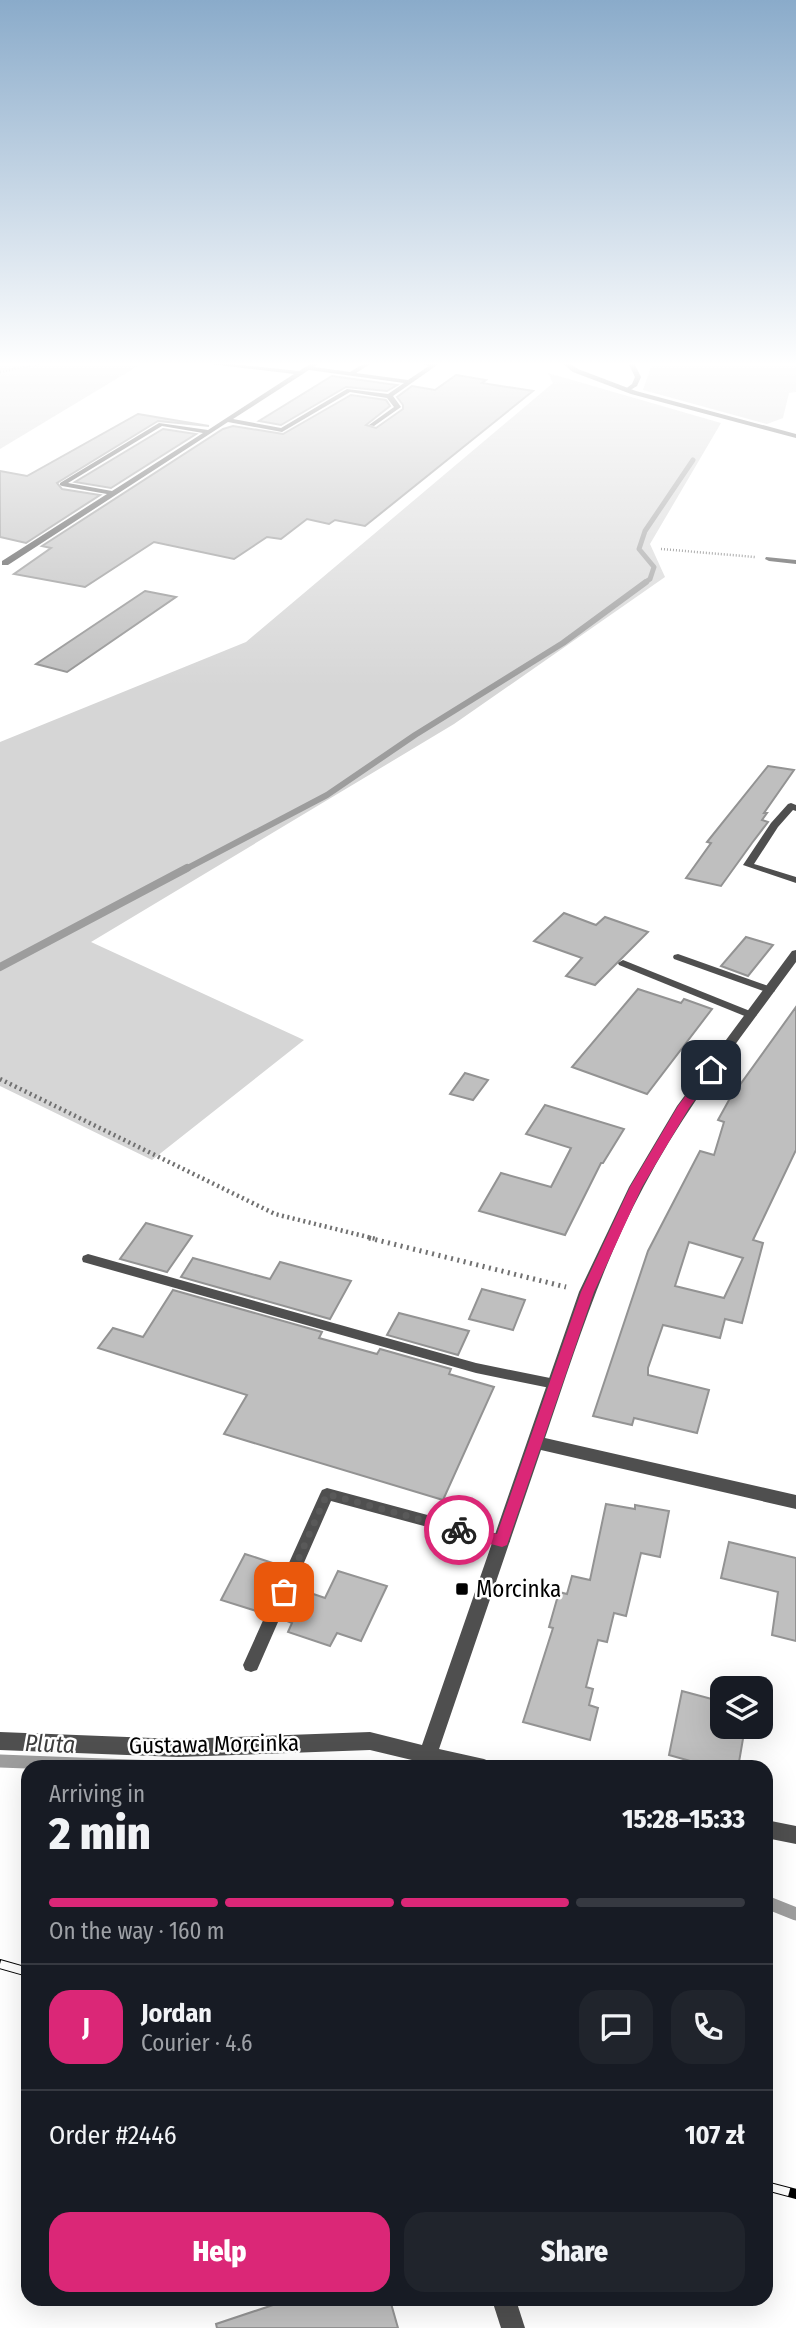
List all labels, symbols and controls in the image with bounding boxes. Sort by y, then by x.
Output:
pin [681,1040,741,1100]
icon: home [692,1051,730,1089]
courier [424,1495,494,1565]
icon: bike [440,1511,478,1549]
pin [254,1562,314,1622]
icon: bag [265,1573,303,1611]
place label: Morcinka [476,1575,561,1603]
marker: Morcinka [454,1581,470,1597]
map controls [710,1676,773,1739]
button: layers [710,1676,773,1739]
water label: Pluta [24,1729,76,1759]
street label: Gustawa Morcinka [129,1729,299,1759]
text: Arriving in [49,1780,145,1808]
text: 15:28–15:33 [622,1804,745,1835]
text: 2 min [49,1806,151,1861]
text: On the way · 160 m [49,1917,224,1945]
button: chat [579,1990,653,2064]
button: phone [671,1990,745,2064]
text: Jordan [141,1998,212,2029]
text: J [82,2012,90,2043]
text: Courier · 4.6 [141,2029,252,2057]
text: Order #2446 [49,2120,177,2151]
text: 107 zł [685,2120,745,2151]
button: Help [49,2212,390,2292]
button: Share [404,2212,745,2292]

